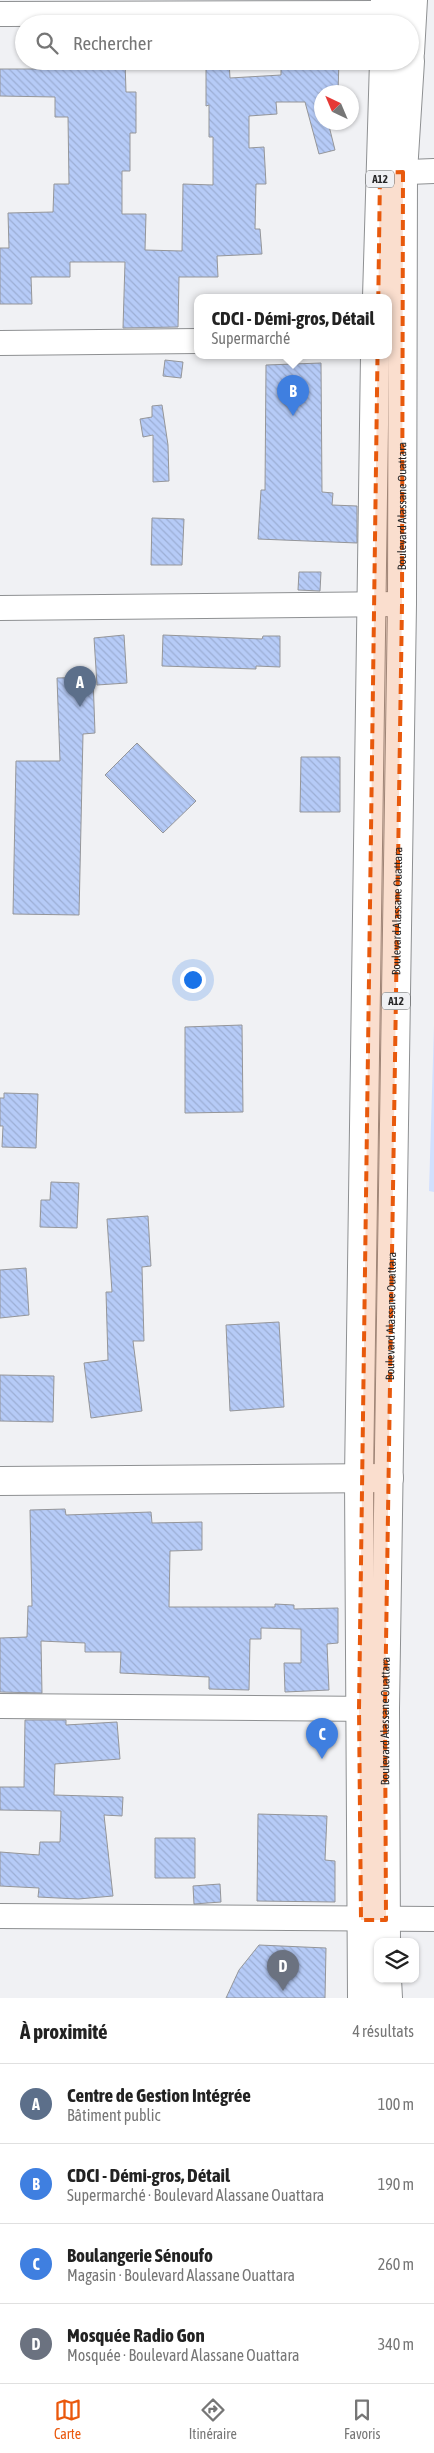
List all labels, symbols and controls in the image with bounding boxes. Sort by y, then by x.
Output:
search box [15,15,419,70]
icon: search [33,29,61,57]
text: Rechercher [73,32,152,54]
north arrow [314,85,359,130]
road number: A12 [366,170,394,188]
popup [194,294,392,359]
text: CDCI - Démi-gros, Détail [212,307,374,329]
text: Supermarché [212,329,290,347]
pin: B [277,375,309,416]
street label: Boulevard Alassane Ouattara [395,442,409,570]
pin: A [64,666,96,707]
street label: Boulevard Alassane Ouattara [389,847,405,975]
your location [180,967,206,993]
road number: A12 [382,992,410,1009]
street label: Boulevard Alassane Ouattara [383,1252,399,1380]
street label: Boulevard Alassane Ouattara [378,1657,393,1785]
pin: C [306,1718,338,1759]
map controls [374,1938,419,1983]
button: layers [374,1938,419,1983]
pin: D [267,1950,299,1991]
text: À proximité [20,2019,108,2043]
text: 4 résultats [352,2022,414,2040]
text: Centre de Gestion Intégrée [67,2084,251,2106]
text: A [32,2095,40,2113]
text: 100 m [378,2095,414,2113]
text: Bâtiment public [67,2106,160,2124]
text: CDCI - Démi-gros, Détail [67,2164,230,2186]
text: B [32,2175,40,2193]
text: 190 m [378,2175,414,2193]
text: Supermarché · Boulevard Alassane Ouattara [67,2186,324,2204]
text: Boulangerie Sénoufo [67,2244,213,2266]
text: C [32,2255,40,2273]
text: 260 m [378,2255,414,2273]
text: Magasin · Boulevard Alassane Ouattara [67,2266,295,2284]
text: Mosquée Radio Gon [67,2324,205,2346]
text: D [32,2335,40,2353]
text: 340 m [378,2335,414,2353]
text: Mosquée · Boulevard Alassane Ouattara [67,2346,299,2364]
tab: Carte [54,2396,82,2442]
tab: Itinéraire [189,2396,237,2442]
tab: Favoris [344,2396,380,2442]

